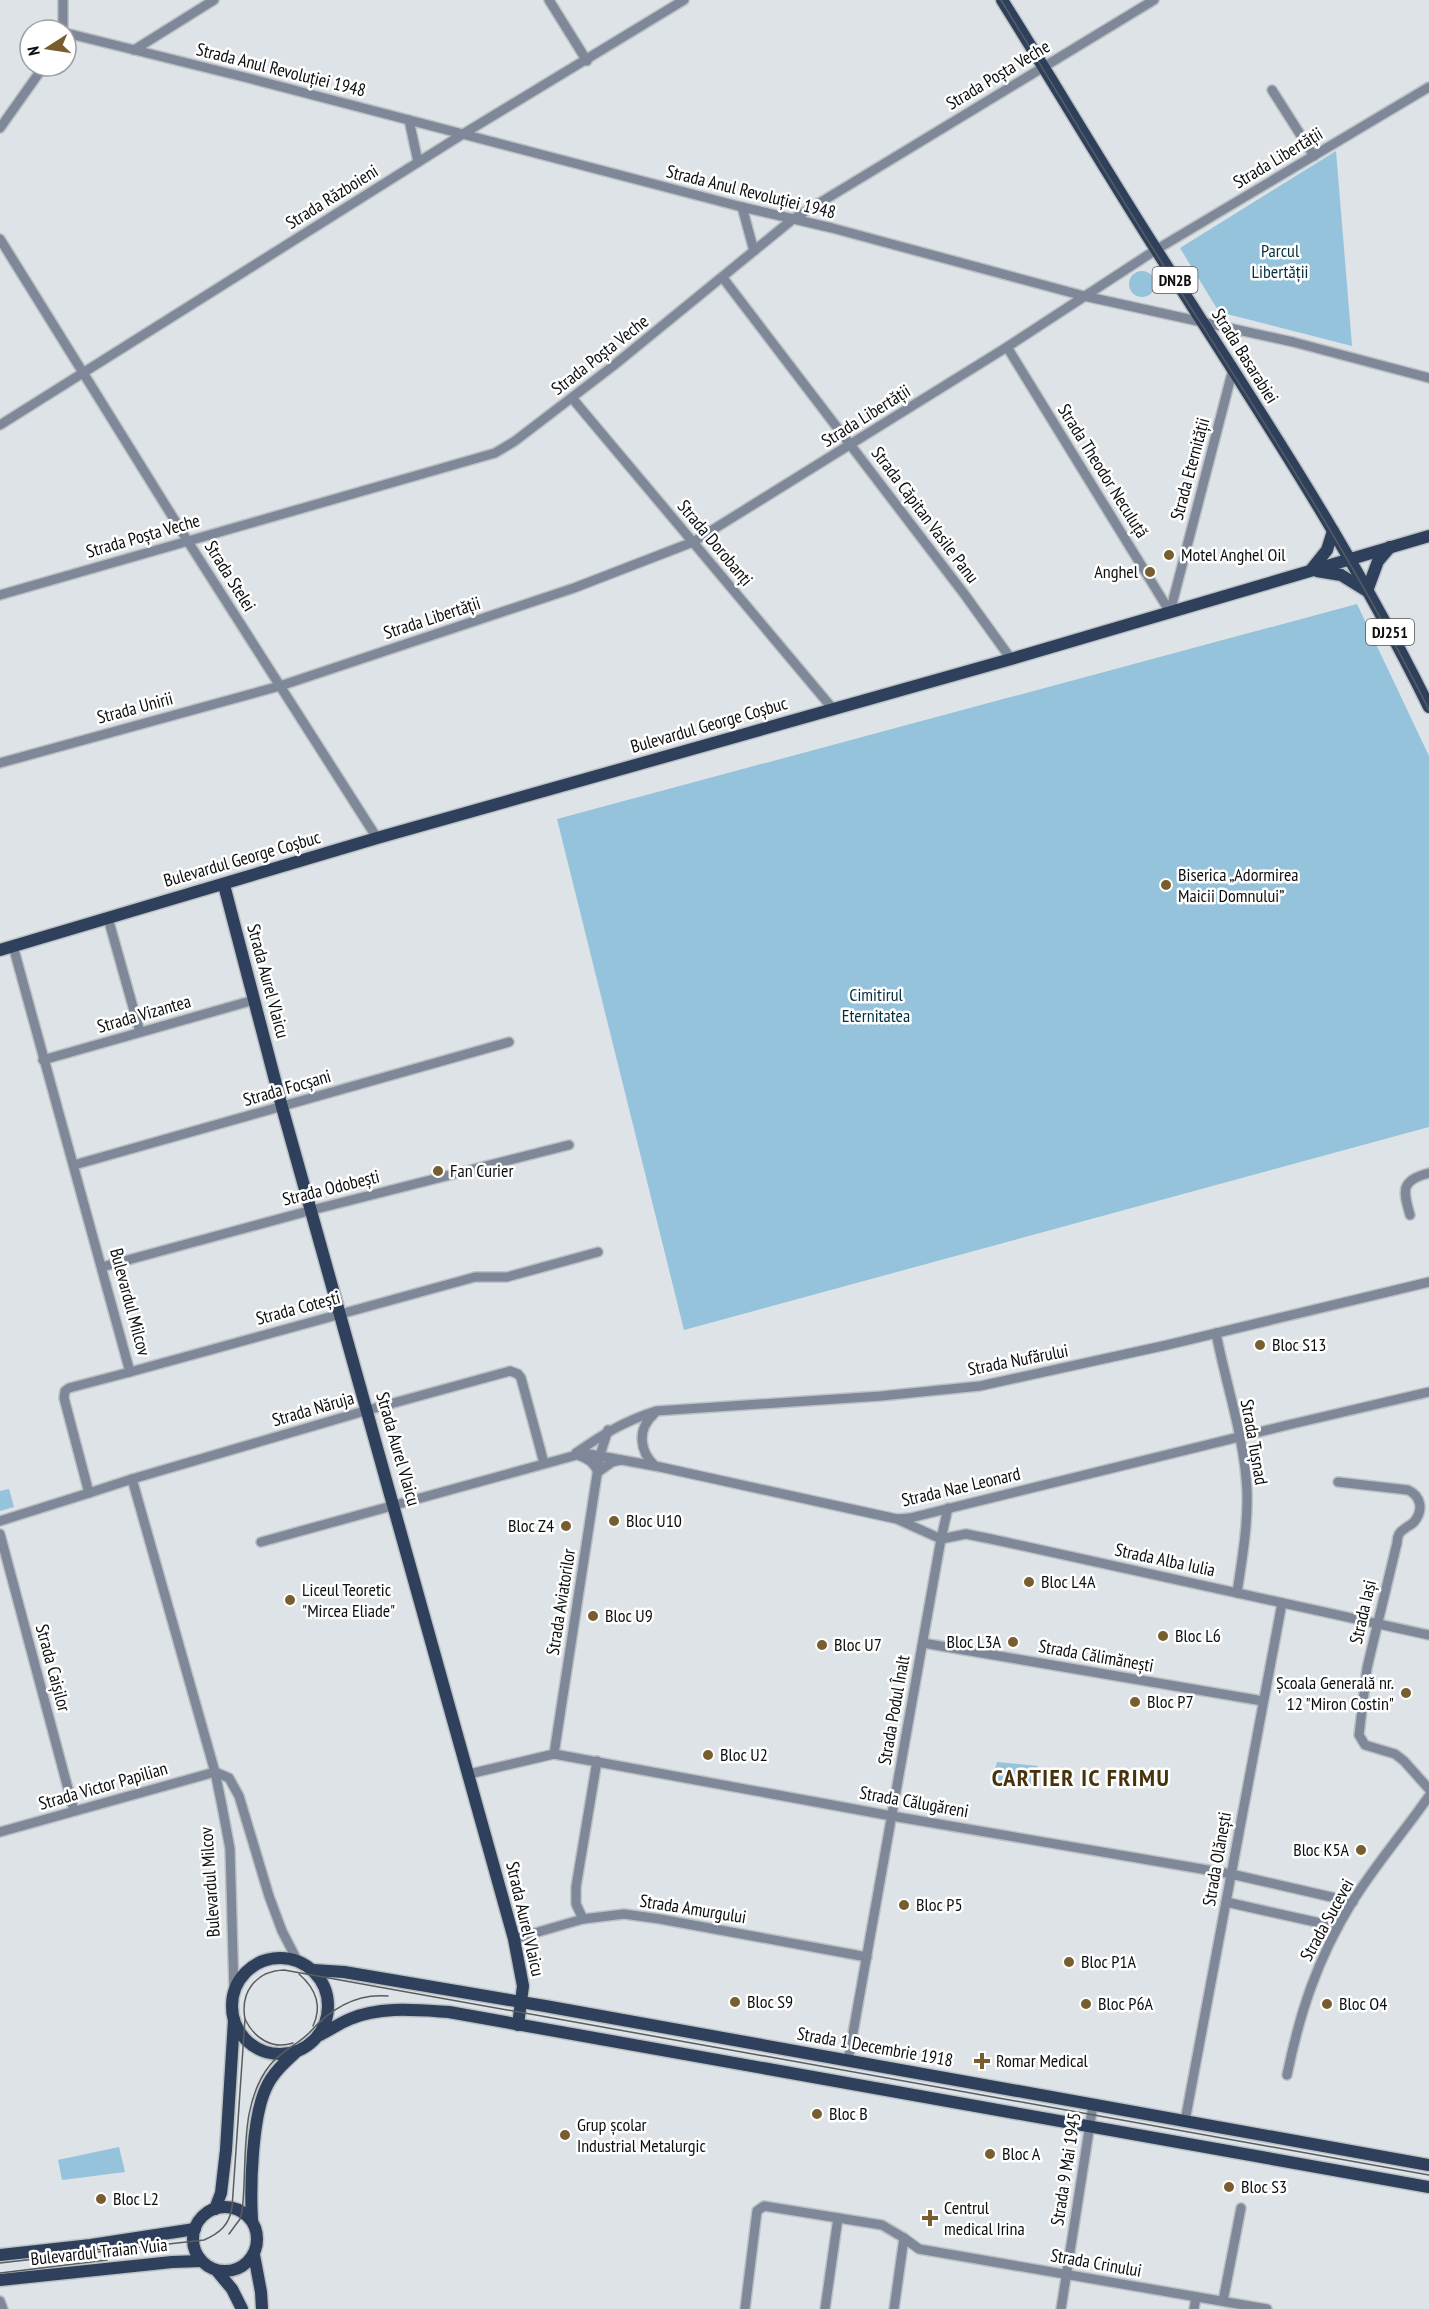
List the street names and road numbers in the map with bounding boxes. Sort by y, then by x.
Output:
street label: Strada Poșta Veche [942,35,1054,115]
street label: Strada Anul Revoluției 1948 [194,37,368,102]
street label: Strada Libertății [1229,122,1327,193]
street label: Strada Războieni [281,159,382,234]
street label: Strada Anul Revoluției 1948 [664,159,838,224]
road number: DN2B [1152,267,1198,293]
street label: Strada Basarabiei [1207,304,1284,408]
street label: Strada Poșta Veche [546,309,653,400]
street label: Strada Libertății [817,379,914,452]
street label: Strada Theodor Neculuță [1053,399,1154,542]
street label: Strada Eternității [1165,415,1214,523]
street label: Strada Căpitan Vasile Panu [867,442,984,588]
street label: Strada Dorobanți [673,495,758,590]
street label: Strada Poșta Veche [83,508,202,563]
street label: Strada Stelei [200,536,261,615]
street label: Strada Libertății [381,591,483,644]
road number: DJ251 [1366,619,1414,645]
street label: Strada Unirii [94,686,175,729]
street label: Bulevardul George Coșbuc [628,691,790,758]
street label: Bulevardul George Coșbuc [161,825,323,892]
street label: Strada Aurel Vlaicu [242,921,295,1040]
street label: Strada Vizantea [94,989,193,1038]
street label: Strada Focșani [240,1064,333,1111]
street label: Strada Odobești [280,1164,382,1211]
street label: Bulevardul Milcov [105,1245,156,1358]
street label: Strada Cotești [253,1285,343,1330]
street label: Strada Nufărului [966,1339,1070,1380]
street label: Strada Năruja [269,1386,357,1431]
street label: Strada Aurel Vlaicu [371,1389,426,1508]
street label: Strada Tușnad [1236,1397,1273,1486]
street label: Strada Nae Leonard [899,1462,1023,1511]
street label: Strada Alba Iulia [1113,1538,1217,1581]
street label: Strada Aviatorilor [541,1547,580,1657]
street label: Strada Iași [1344,1578,1381,1646]
street label: Strada Caișilor [31,1622,76,1714]
street label: Strada Călimănești [1037,1634,1155,1677]
street label: Strada Podul Înalt [873,1653,914,1767]
street label: Strada Victor Papilian [36,1756,170,1815]
street label: Strada Călugăreni [858,1781,970,1822]
street label: Strada Olănești [1197,1810,1236,1908]
street label: Bulevardul Milcov [194,1826,225,1938]
street label: Strada Aurel Vlaicu [501,1859,550,1979]
street label: Strada Sucevei [1295,1875,1359,1965]
street label: Strada Amurgului [638,1889,748,1928]
street label: Strada 1 Decembrie 1918 [795,2021,955,2072]
street label: Strada 9 Mai 1945 [1045,2111,1086,2227]
street label: Bulevardul Traian Vuia [29,2233,168,2270]
street label: Strada Crinului [1049,2243,1143,2282]

